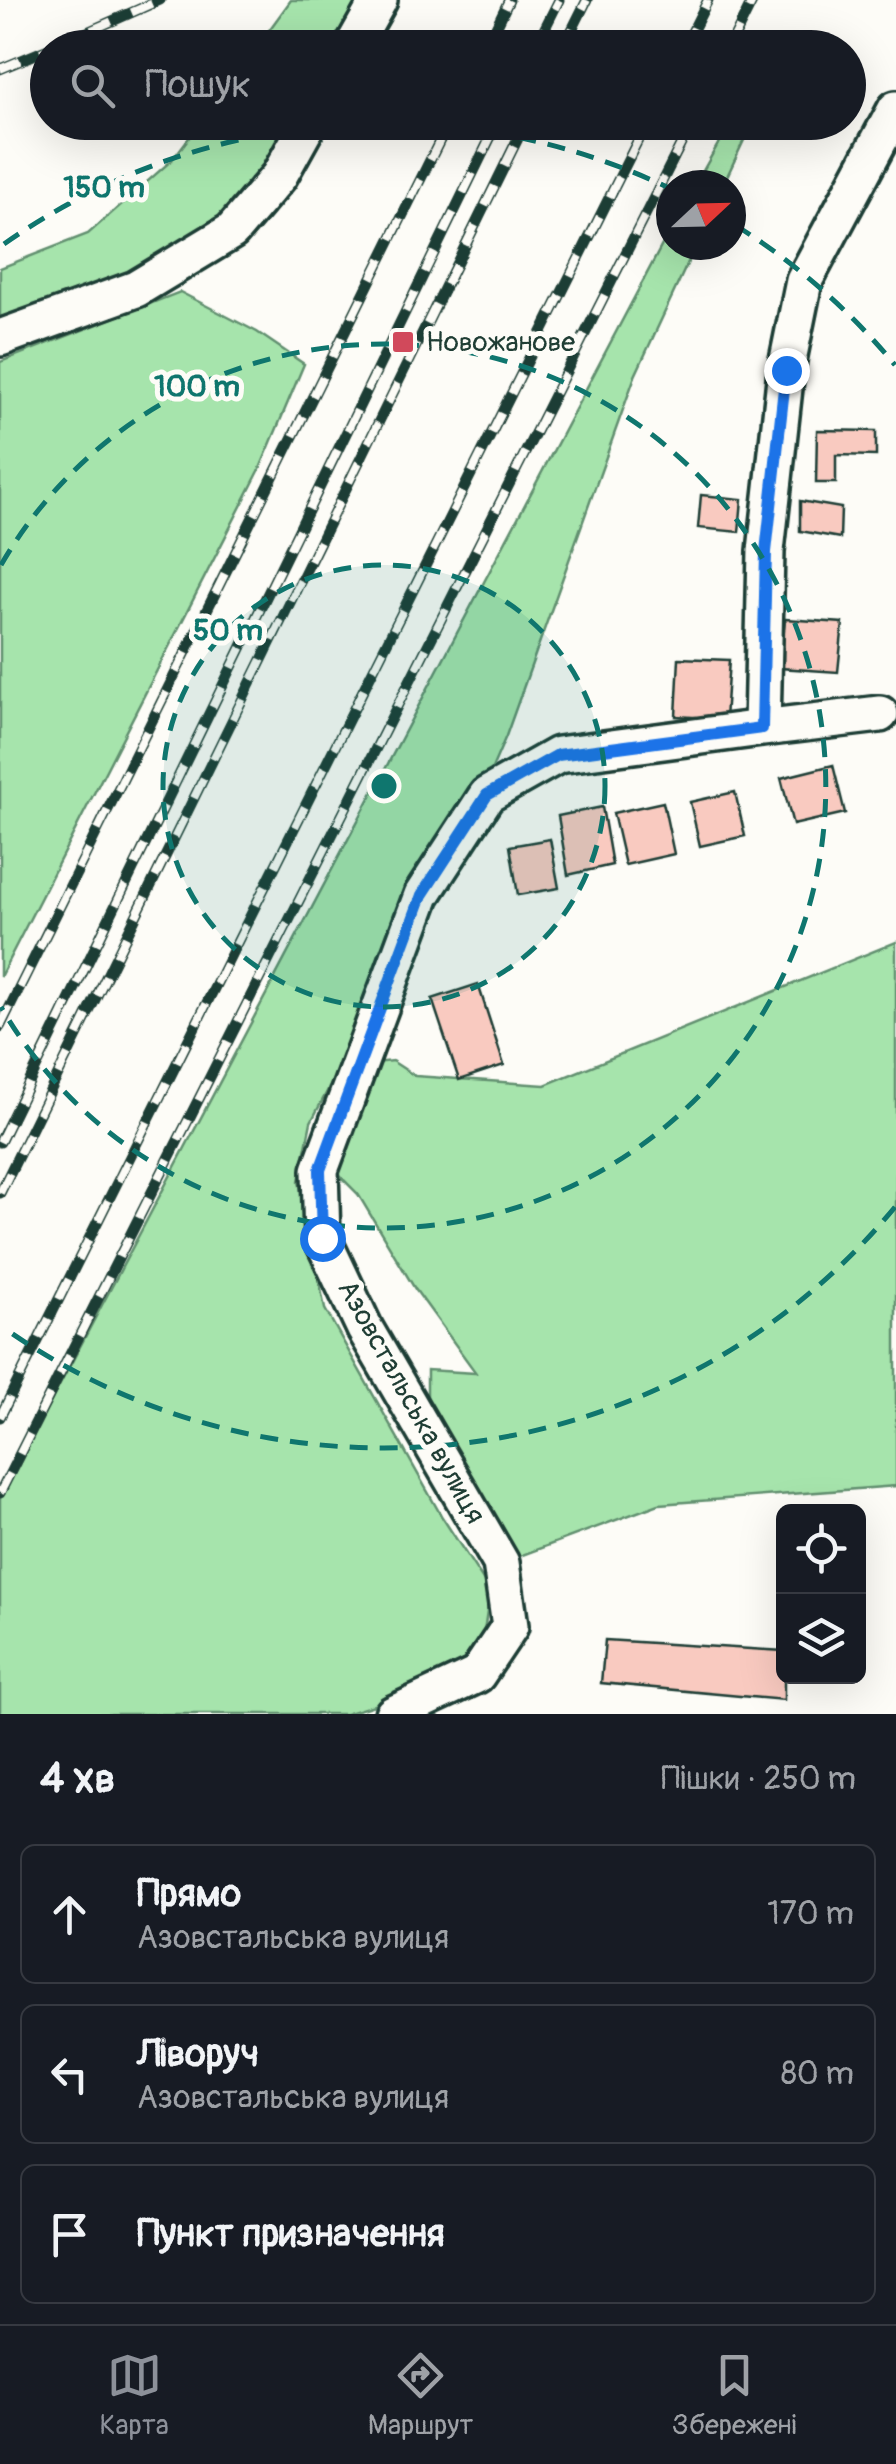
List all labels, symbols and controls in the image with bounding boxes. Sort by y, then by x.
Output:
search box [30,30,866,140]
icon: search [65,58,120,113]
text: Пошук [145,61,251,109]
text: 150 m [63,169,145,206]
north arrow [656,170,746,260]
place label: Новожанове [426,325,575,360]
marker: Новожанове [390,329,416,355]
route end [764,348,810,394]
text: 100 m [154,368,240,405]
text: 50 m [193,612,263,649]
centre of rings [366,768,402,804]
route start [300,1216,346,1262]
street label: Азовстальська вулиця [329,1274,493,1530]
map controls [776,1504,866,1684]
button: locate [776,1504,866,1594]
button: layers [776,1594,866,1684]
text: 4 хв [40,1753,115,1805]
text: Пішки · 250 m [661,1759,856,1799]
text: Прямо [137,1870,241,1918]
icon: ahead [42,1887,97,1942]
text: 170 m [767,1894,854,1934]
text: Азовстальська вулиця [137,1918,449,1958]
text: Ліворуч [137,2030,259,2078]
icon: left [42,2047,97,2102]
text: 80 m [781,2054,854,2094]
text: Азовстальська вулиця [137,2078,449,2118]
icon: arrive [42,2207,97,2262]
text: Пункт призначення [137,2210,445,2258]
tab: Карта [99,2348,169,2443]
tab: Маршрут [368,2348,473,2443]
tab: Збережені [672,2348,797,2443]

